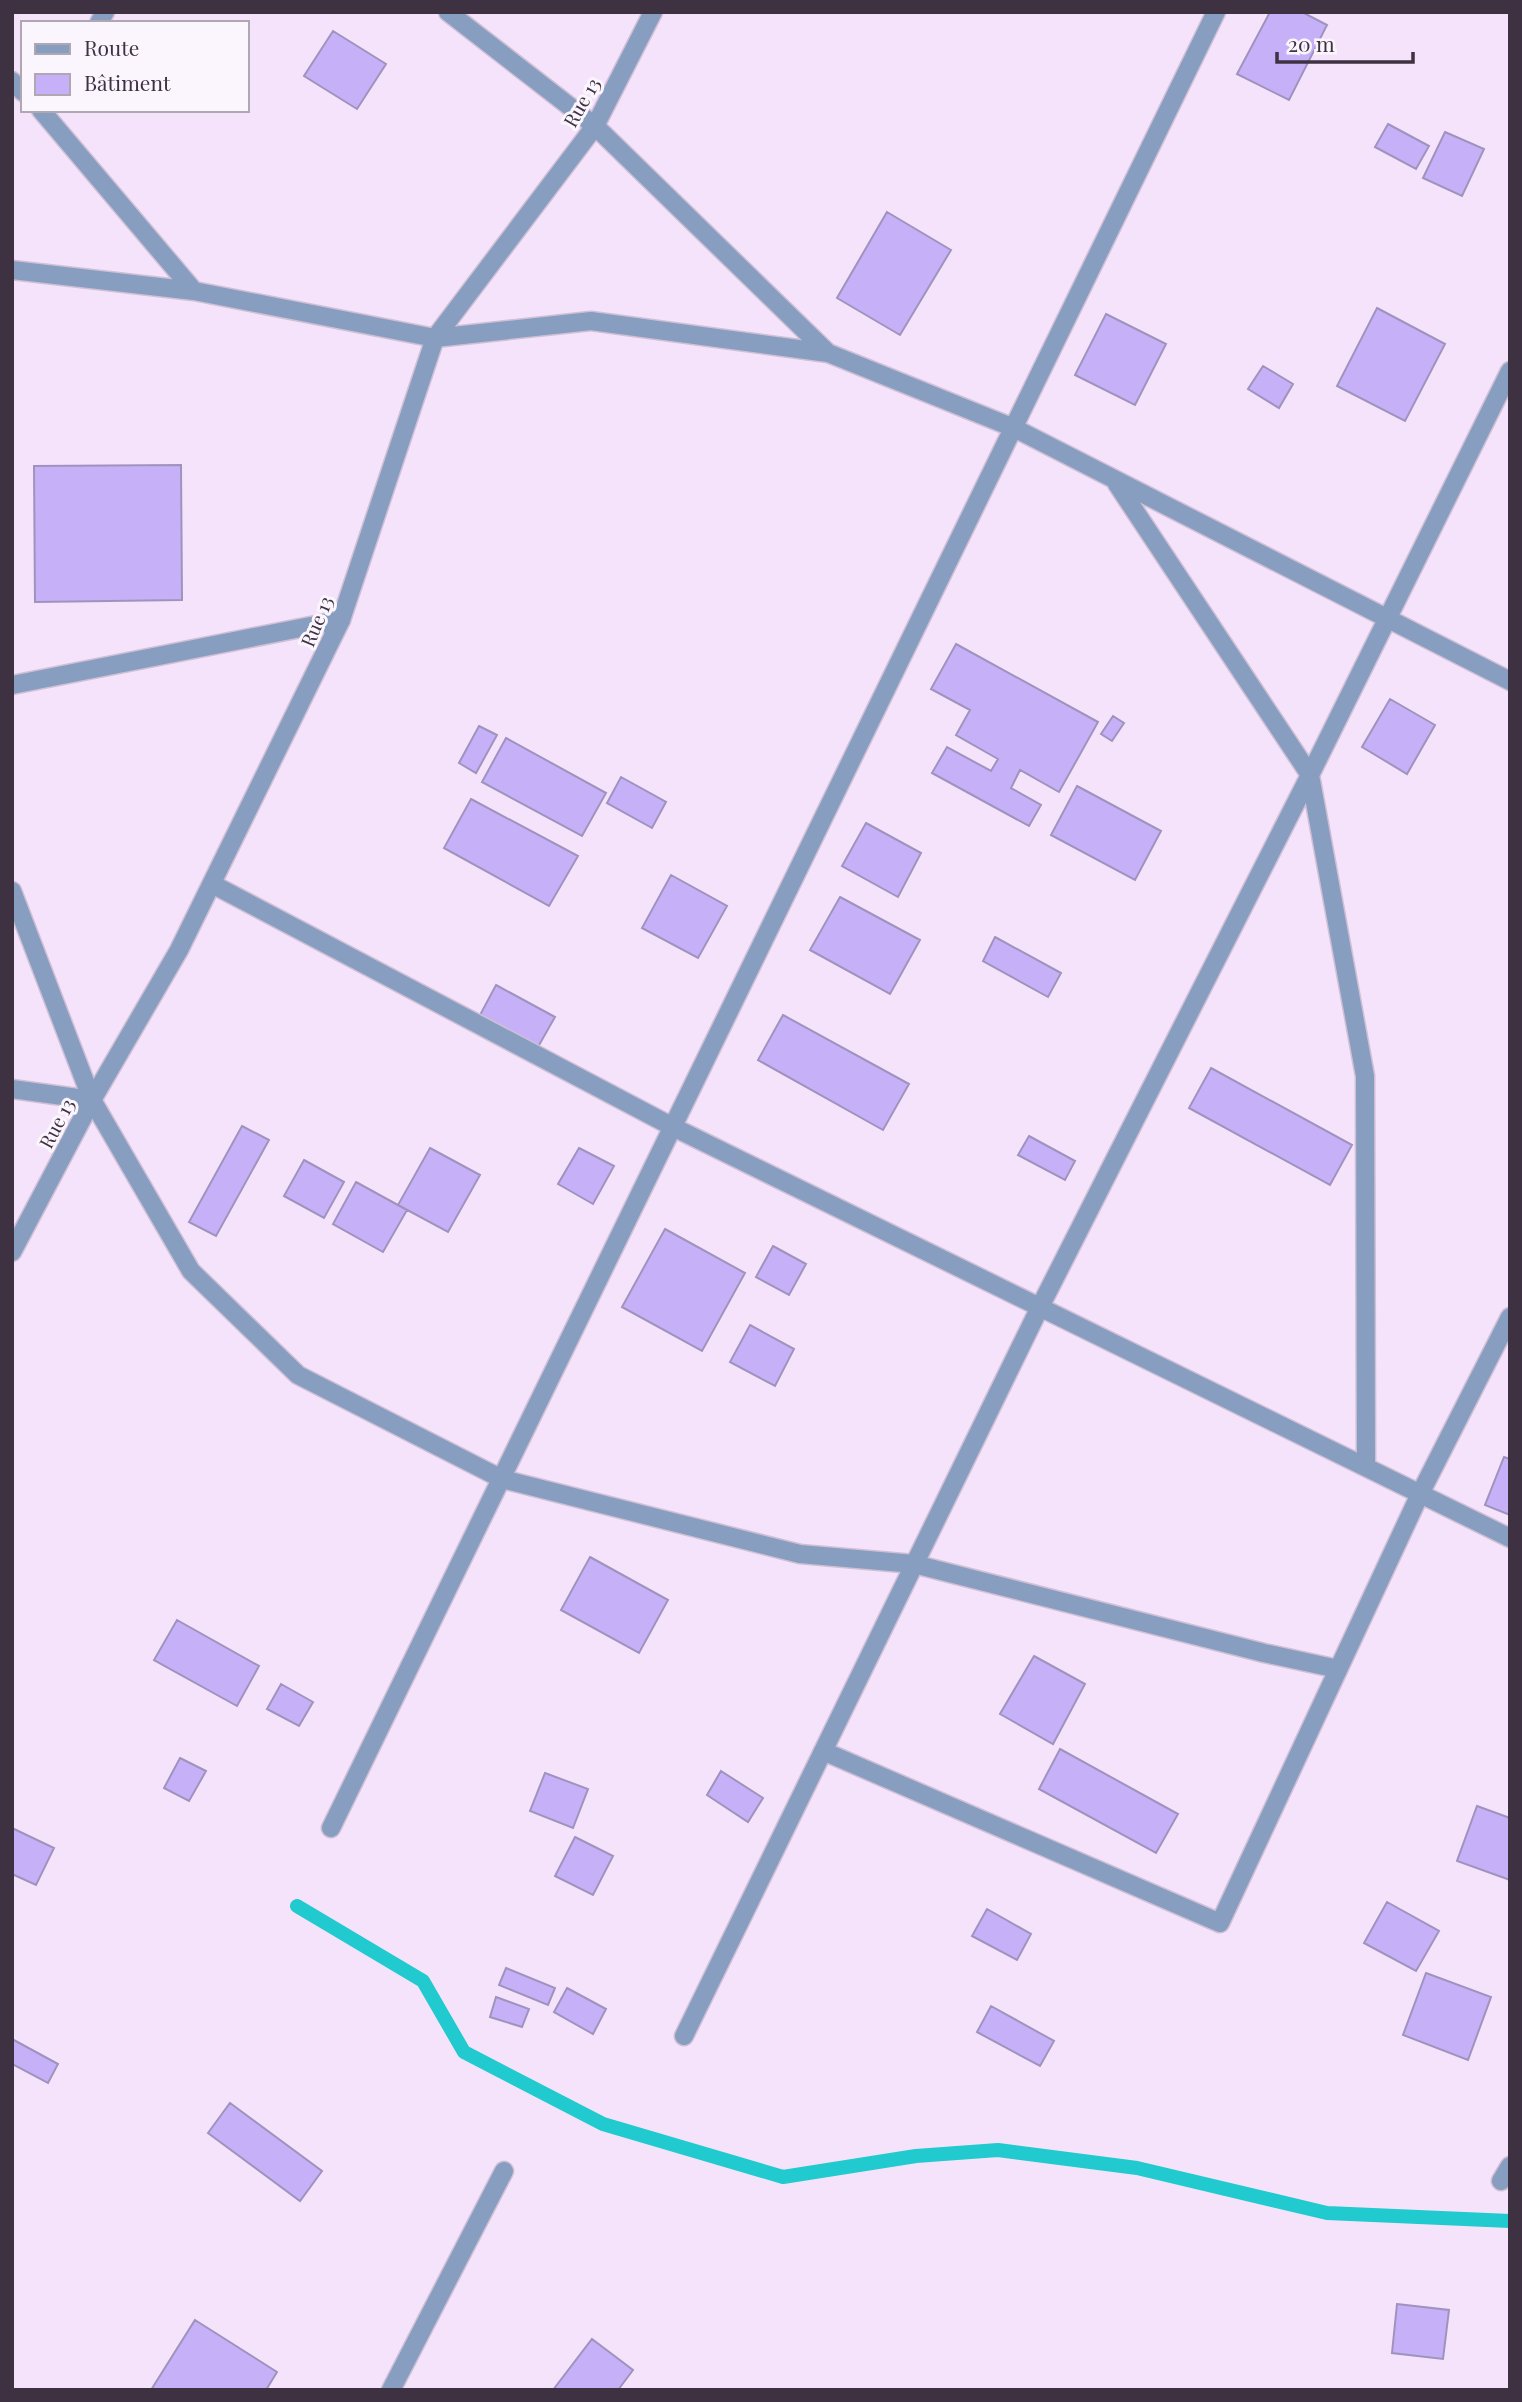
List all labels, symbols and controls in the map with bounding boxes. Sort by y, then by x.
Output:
legend [21,21,248,112]
scale bar [1277,21,1414,65]
text: 20 m [1288,29,1335,57]
text: Route [84,33,139,61]
text: Bâtiment [84,68,171,96]
street label: Rue 13 [556,73,606,131]
street label: Rue 13 [294,592,338,650]
street label: Rue 13 [32,1094,80,1152]

